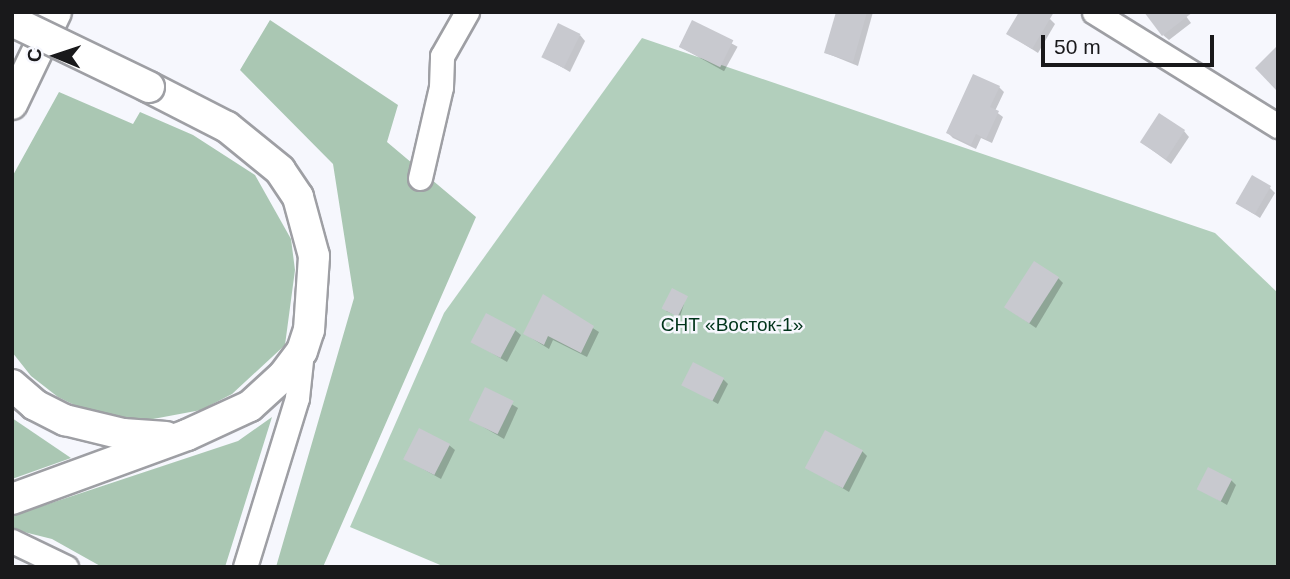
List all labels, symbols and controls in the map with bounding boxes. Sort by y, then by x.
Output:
north arrow [21,21,91,91]
scale bar [1045,21,1218,65]
text: 50 m [1054,35,1101,58]
text: С [24,48,45,62]
park label: СНТ «Восток-1» [661,314,803,336]

